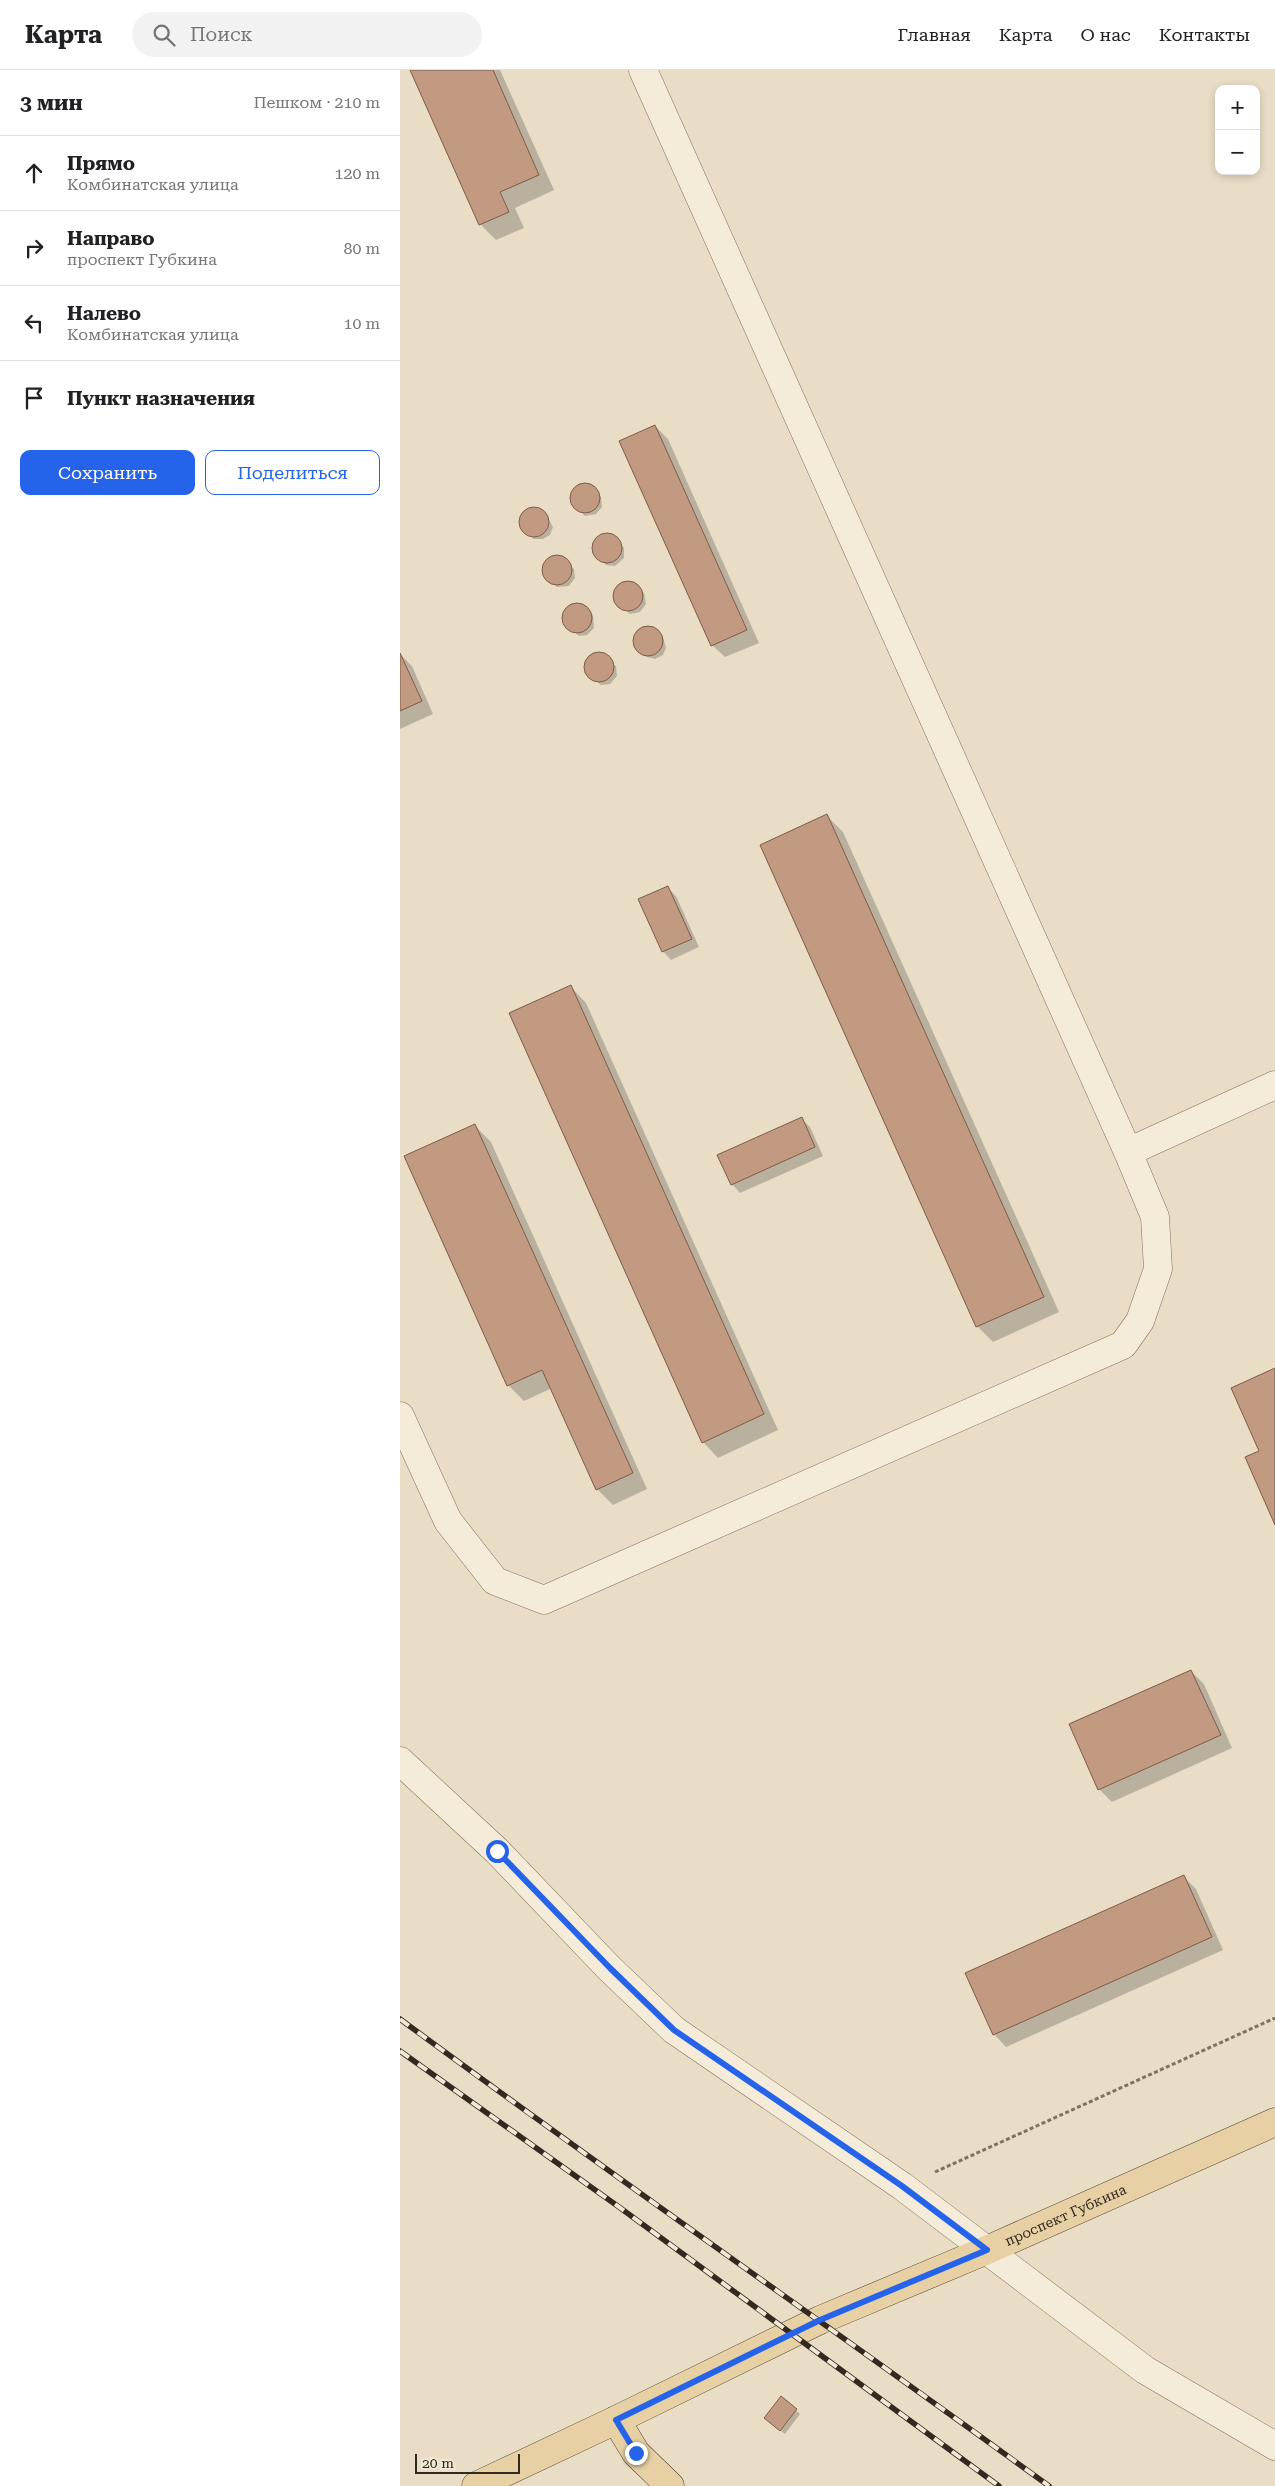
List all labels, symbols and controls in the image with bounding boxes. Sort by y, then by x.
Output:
search box [132,12,482,57]
text: Карта [25,21,102,49]
icon: search [150,21,178,49]
text: Поиск [190,23,253,46]
text: Главная [898,24,971,45]
text: Карта [999,24,1053,45]
text: О нас [1081,24,1131,45]
text: Контакты [1159,24,1250,45]
map controls [1215,85,1260,175]
button: + [1215,85,1260,130]
text: 3 мин [20,91,83,115]
text: Пешком · 210 m [253,93,380,112]
button: − [1215,130,1260,175]
text: Прямо [67,152,135,175]
icon: ahead [20,159,48,187]
text: 120 m [334,164,380,183]
text: Комбинатская улица [67,175,239,194]
text: Направо [67,227,154,250]
icon: right [20,234,48,262]
text: 80 m [343,239,380,258]
text: проспект Губкина [67,250,217,269]
text: Налево [67,302,141,325]
icon: left [20,309,48,337]
text: 10 m [343,314,380,333]
text: Комбинатская улица [67,325,239,344]
icon: arrive [20,384,48,412]
text: Пункт назначения [67,387,255,410]
button: Сохранить [20,450,195,495]
button: Поделиться [205,450,380,495]
route start [486,1840,509,1863]
street label: проспект Губкина [1002,2181,1129,2249]
route end [625,2442,648,2465]
scale bar [415,2451,520,2474]
text: 20 m [422,2455,454,2471]

